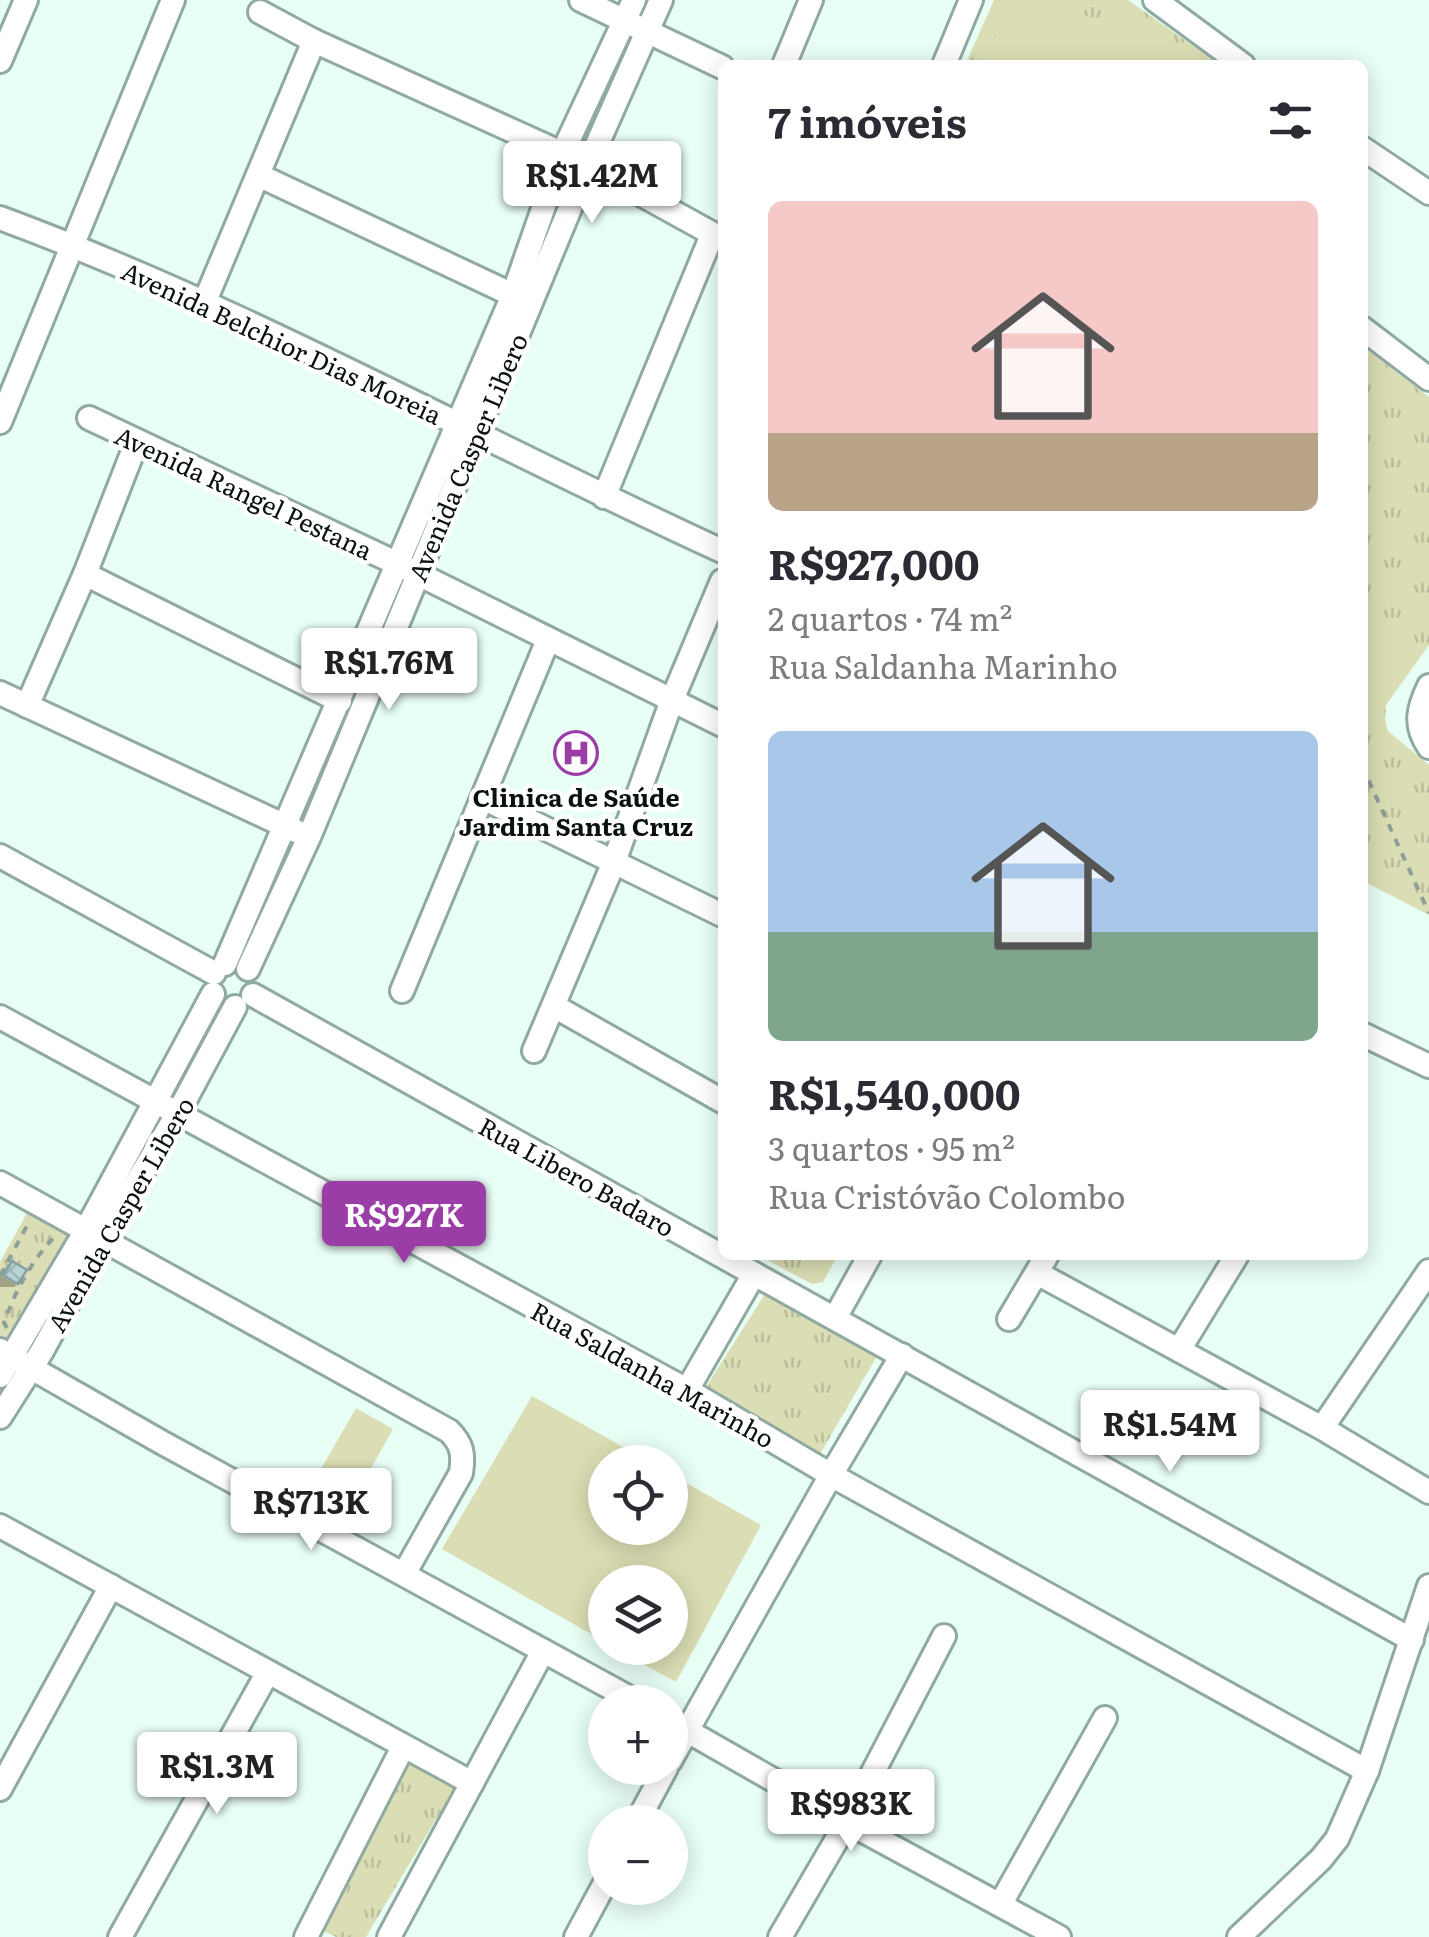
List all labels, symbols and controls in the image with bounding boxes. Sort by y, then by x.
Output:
text: 7 imóveis [768,89,967,151]
icon: filters [1263,93,1318,148]
pin: R$1.42M [500,141,684,226]
text: R$1.42M [525,149,659,197]
street label: Avenida Belchior Dias Moreia [116,251,449,433]
icon: home [953,266,1133,446]
street label: Avenida Casper Libero [398,327,536,587]
street label: Avenida Rangel Pestana [109,416,379,568]
text: R$927,000 [768,531,980,593]
text: 2 quartos · 74 m² [768,593,1013,641]
pin: R$1.76M [297,628,481,713]
text: R$1.76M [323,636,455,684]
text: Rua Saldanha Marinho [768,641,1118,689]
hospital icon: Clinica de Saúde Jardim Santa Cruz [553,730,599,776]
place label: Clinica de Saúde Jardim Santa Cruz [459,778,693,844]
icon: home [953,796,1133,976]
text: R$1,540,000 [768,1061,1021,1123]
street label: Avenida Casper Libero [37,1089,203,1339]
street label: Rua Libero Badaro [472,1107,682,1245]
text: 3 quartos · 95 m² [768,1123,1015,1171]
text: Rua Cristóvão Colombo [768,1171,1125,1219]
pin: R$927K [323,1181,485,1266]
text: R$927K [344,1189,464,1237]
street label: Rua Saldanha Marinho [525,1292,781,1456]
pin: R$1.54M [1078,1390,1262,1475]
text: R$1.54M [1103,1398,1237,1446]
map controls [588,1445,688,1905]
button: locate [588,1445,688,1545]
pin: R$713K [230,1468,392,1553]
text: R$713K [253,1476,369,1524]
button: layers [588,1565,688,1665]
button: + [588,1685,688,1785]
pin: R$1.3M [136,1732,298,1817]
text: R$1.3M [159,1740,275,1788]
pin: R$983K [770,1769,932,1854]
text: R$983K [790,1777,912,1825]
button: − [588,1805,688,1905]

